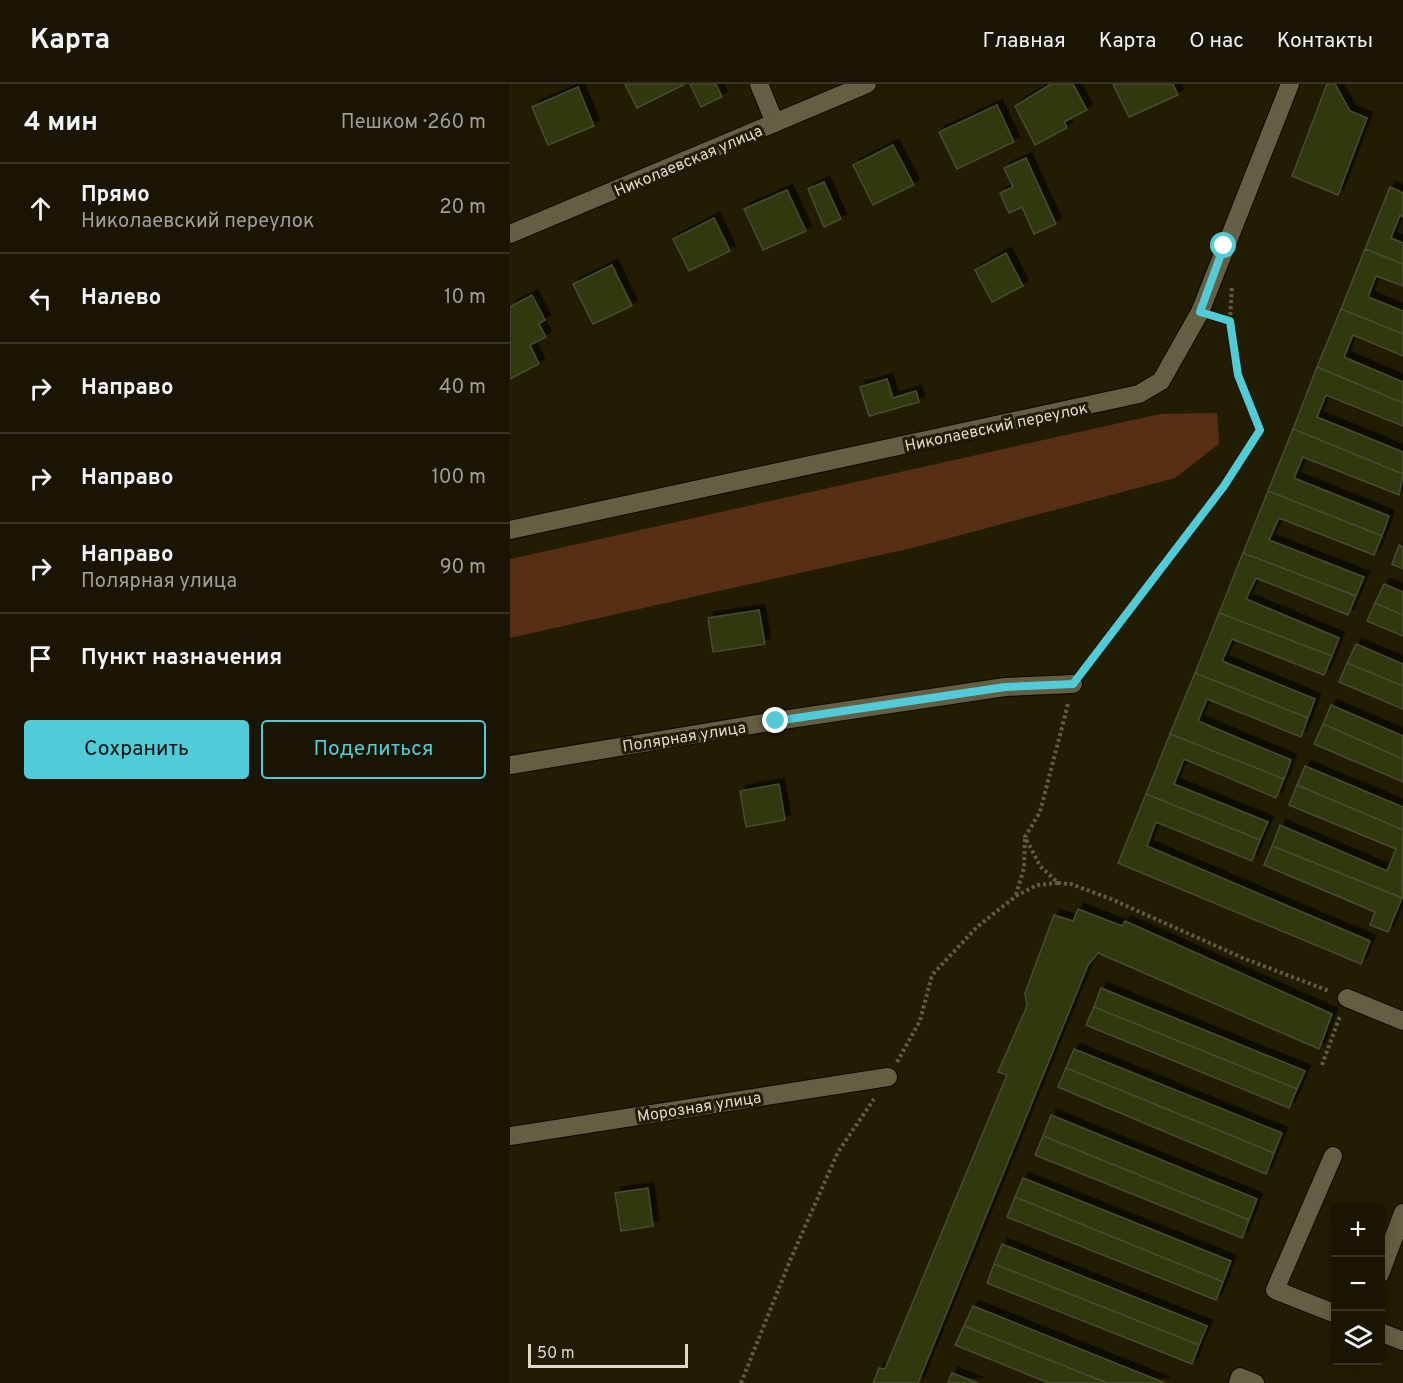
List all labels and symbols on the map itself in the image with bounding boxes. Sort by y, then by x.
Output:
street label: Николаевская улица [612,122,766,202]
route start [1210,232,1236,258]
street label: Николаевский переулок [903,399,1090,457]
route end [762,707,788,733]
street label: Полярная улица [621,718,747,758]
street label: Морозная улица [636,1088,763,1128]
scale bar [528,1341,688,1368]

